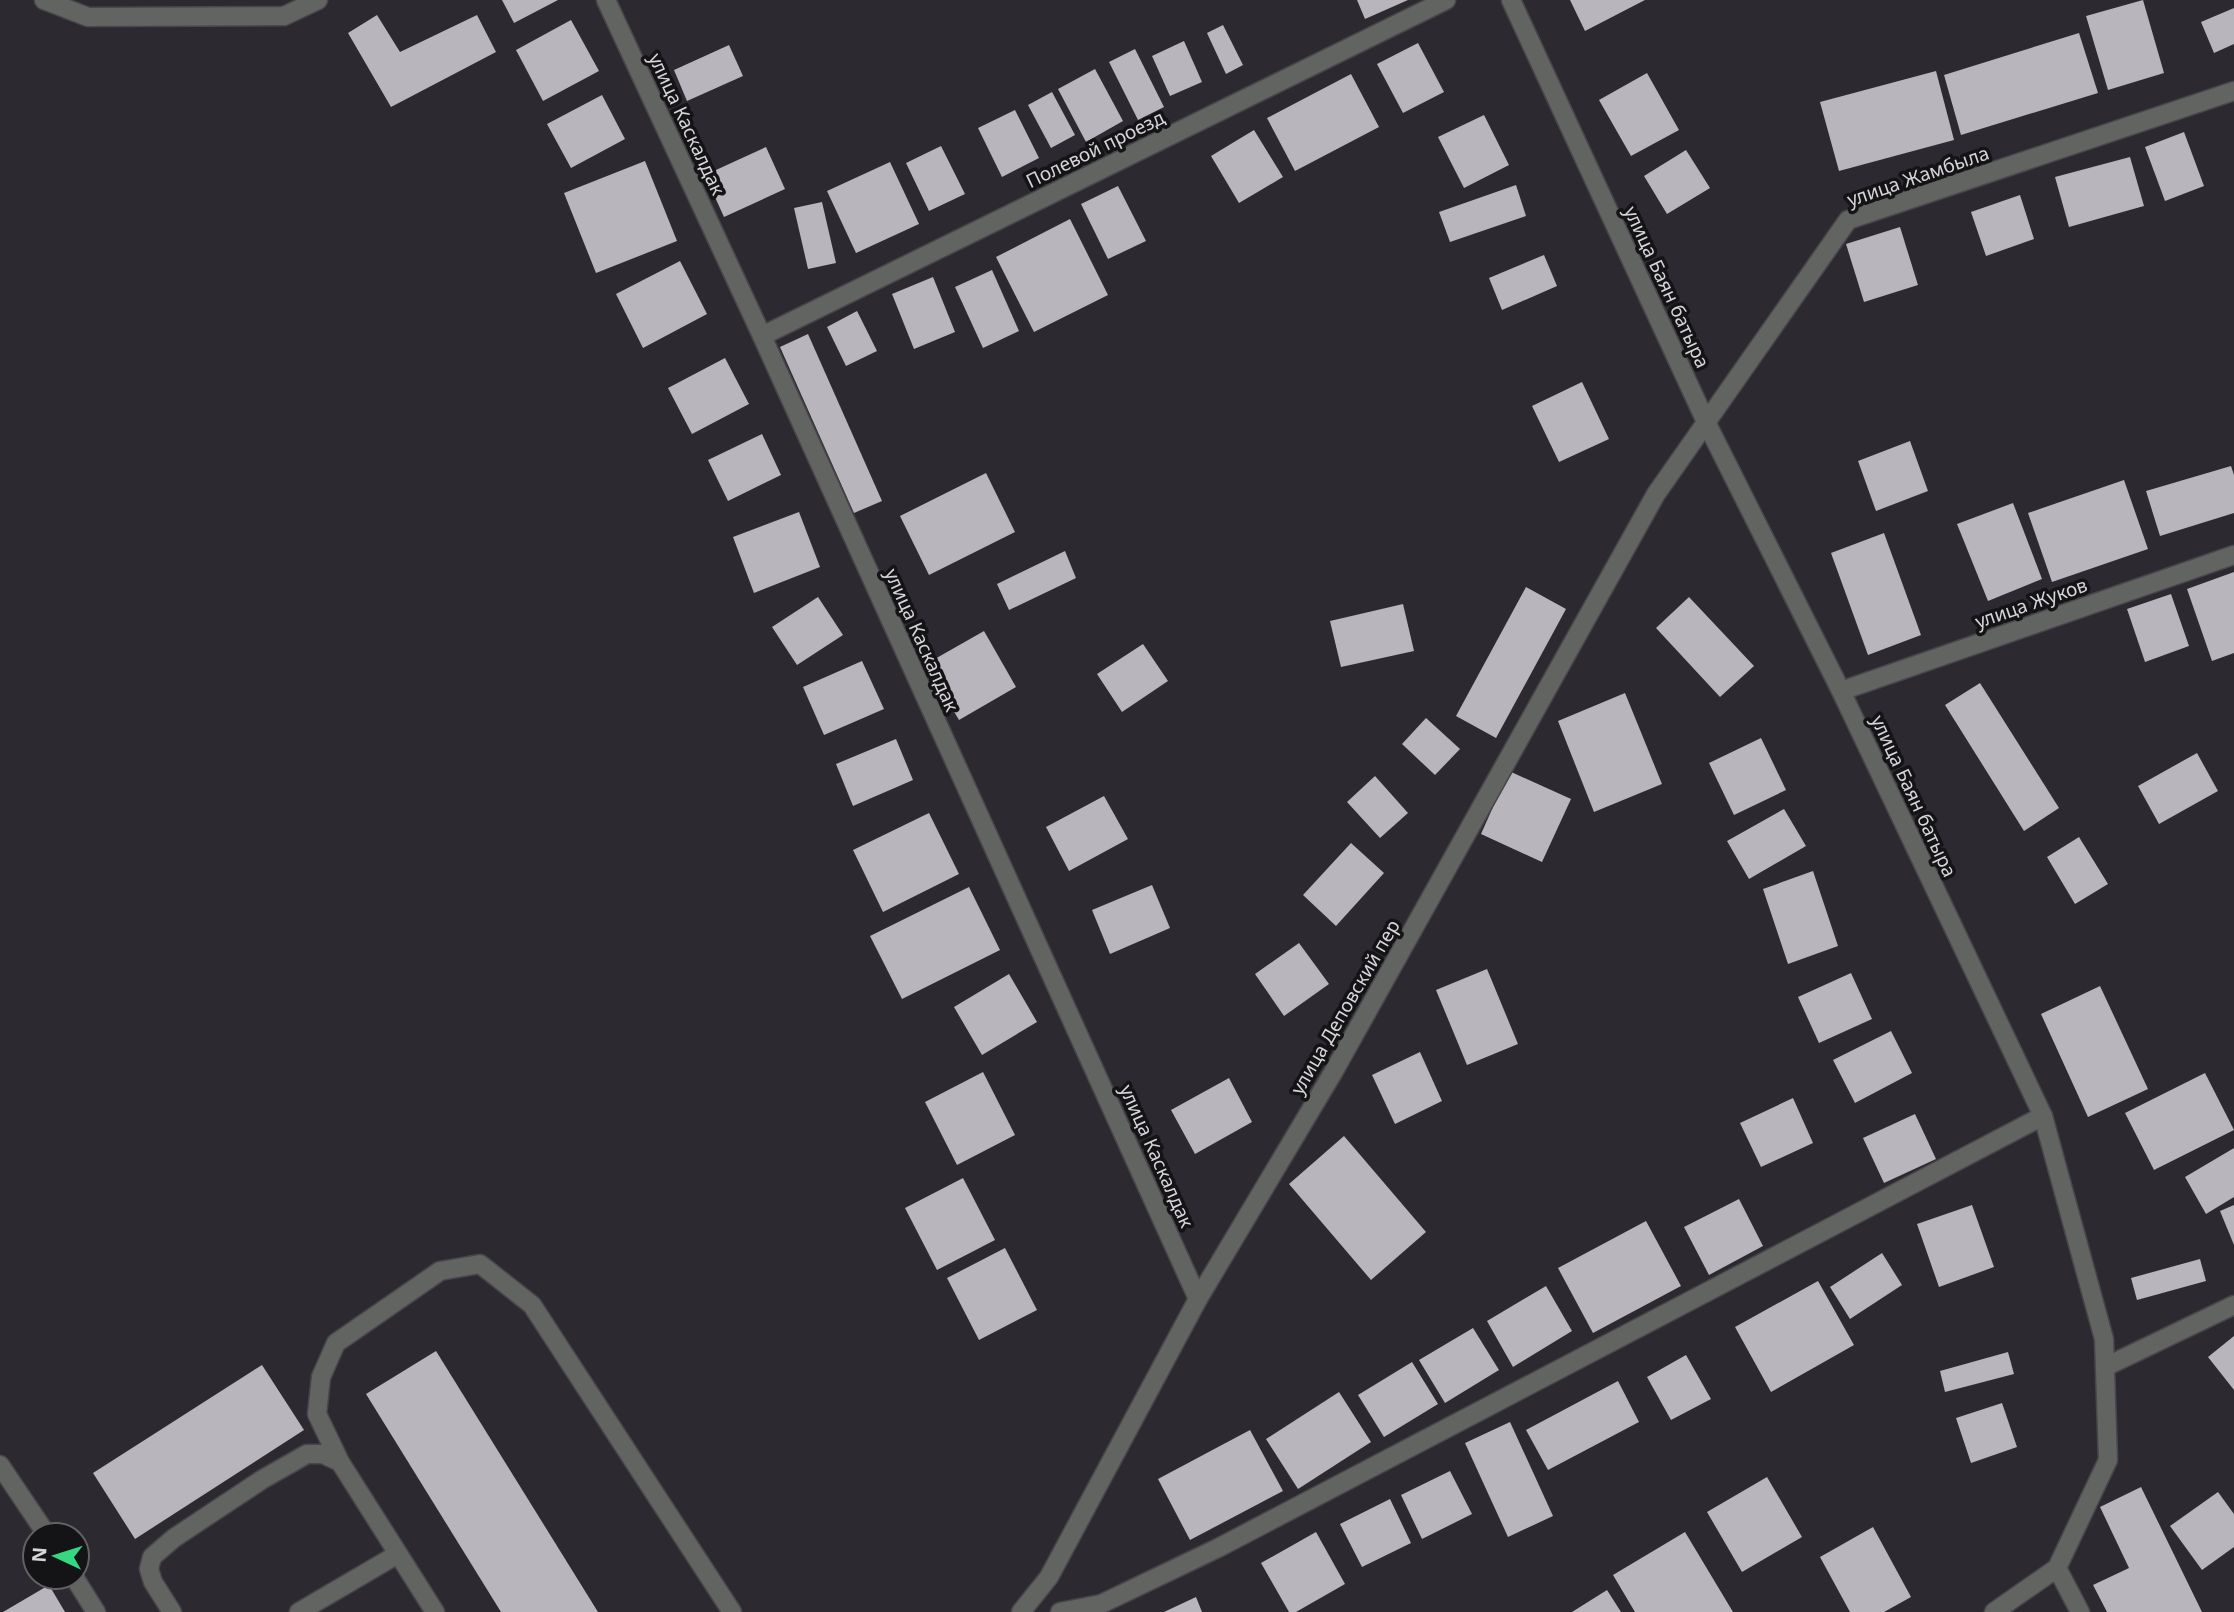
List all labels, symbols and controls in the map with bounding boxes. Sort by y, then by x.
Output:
street label: улица Каскалдак [643,49,731,199]
street label: Полевой проезд [1021,104,1169,194]
street label: улица Жамбыла [1844,140,1992,212]
street label: улица Баян батыра [1618,202,1716,372]
street label: улица Каскалдак [879,564,965,716]
street label: улица Жуков [1971,572,2091,634]
street label: улица Баян батыра [1865,711,1963,881]
street label: улица Деповский пер [1284,915,1406,1099]
street label: улица Каскалдак [1114,1080,1200,1232]
north arrow [21,1521,91,1591]
text: N [26,1546,53,1563]

